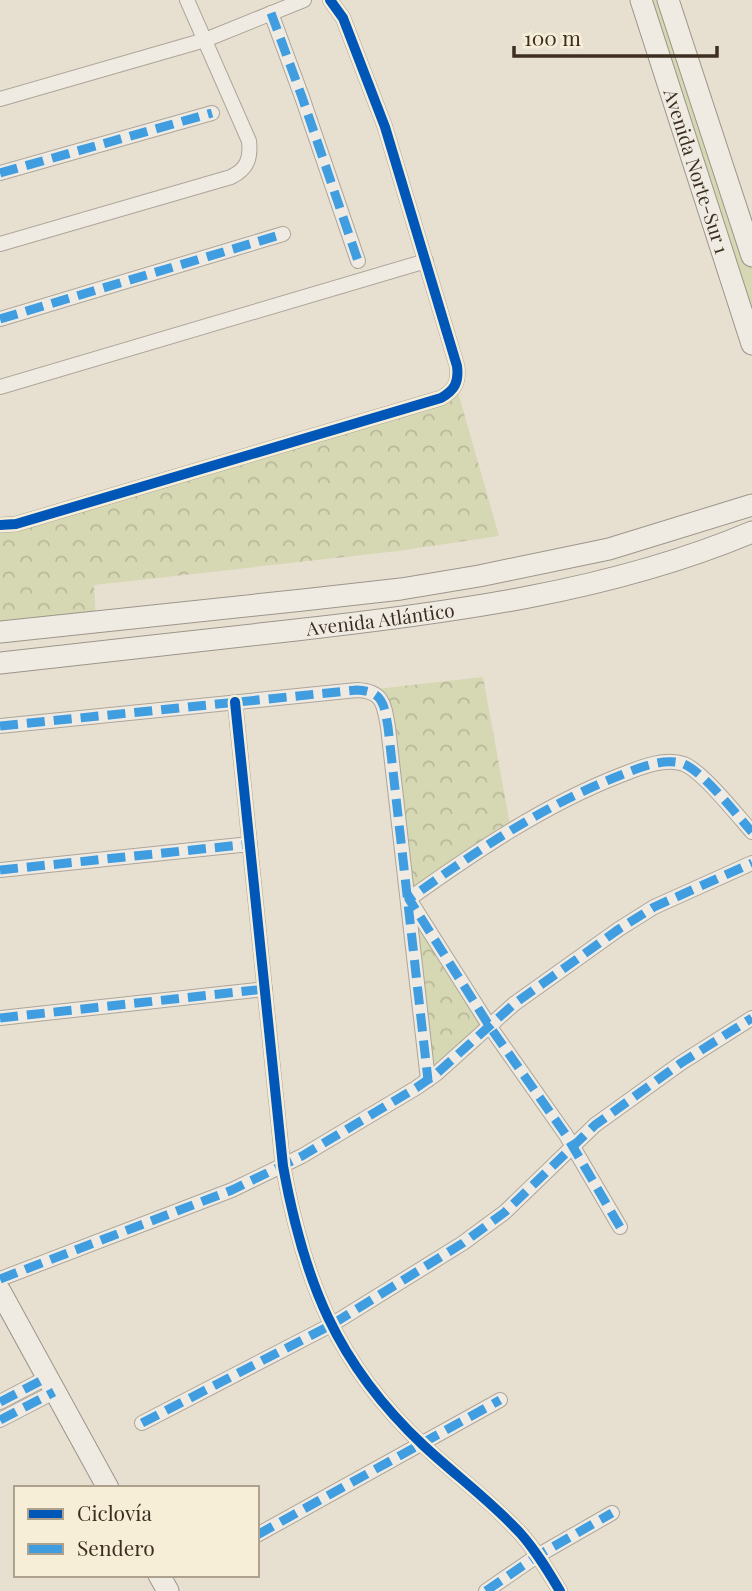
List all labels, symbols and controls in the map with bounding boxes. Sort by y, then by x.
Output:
scale bar [514,14,717,58]
text: 100 m [524,23,581,51]
street label: Avenida Norte-Sur 1 [658,84,736,257]
street label: Avenida Atlántico [304,596,456,641]
legend [14,1486,259,1577]
text: Ciclovía [77,1498,152,1526]
text: Sendero [77,1533,155,1561]

